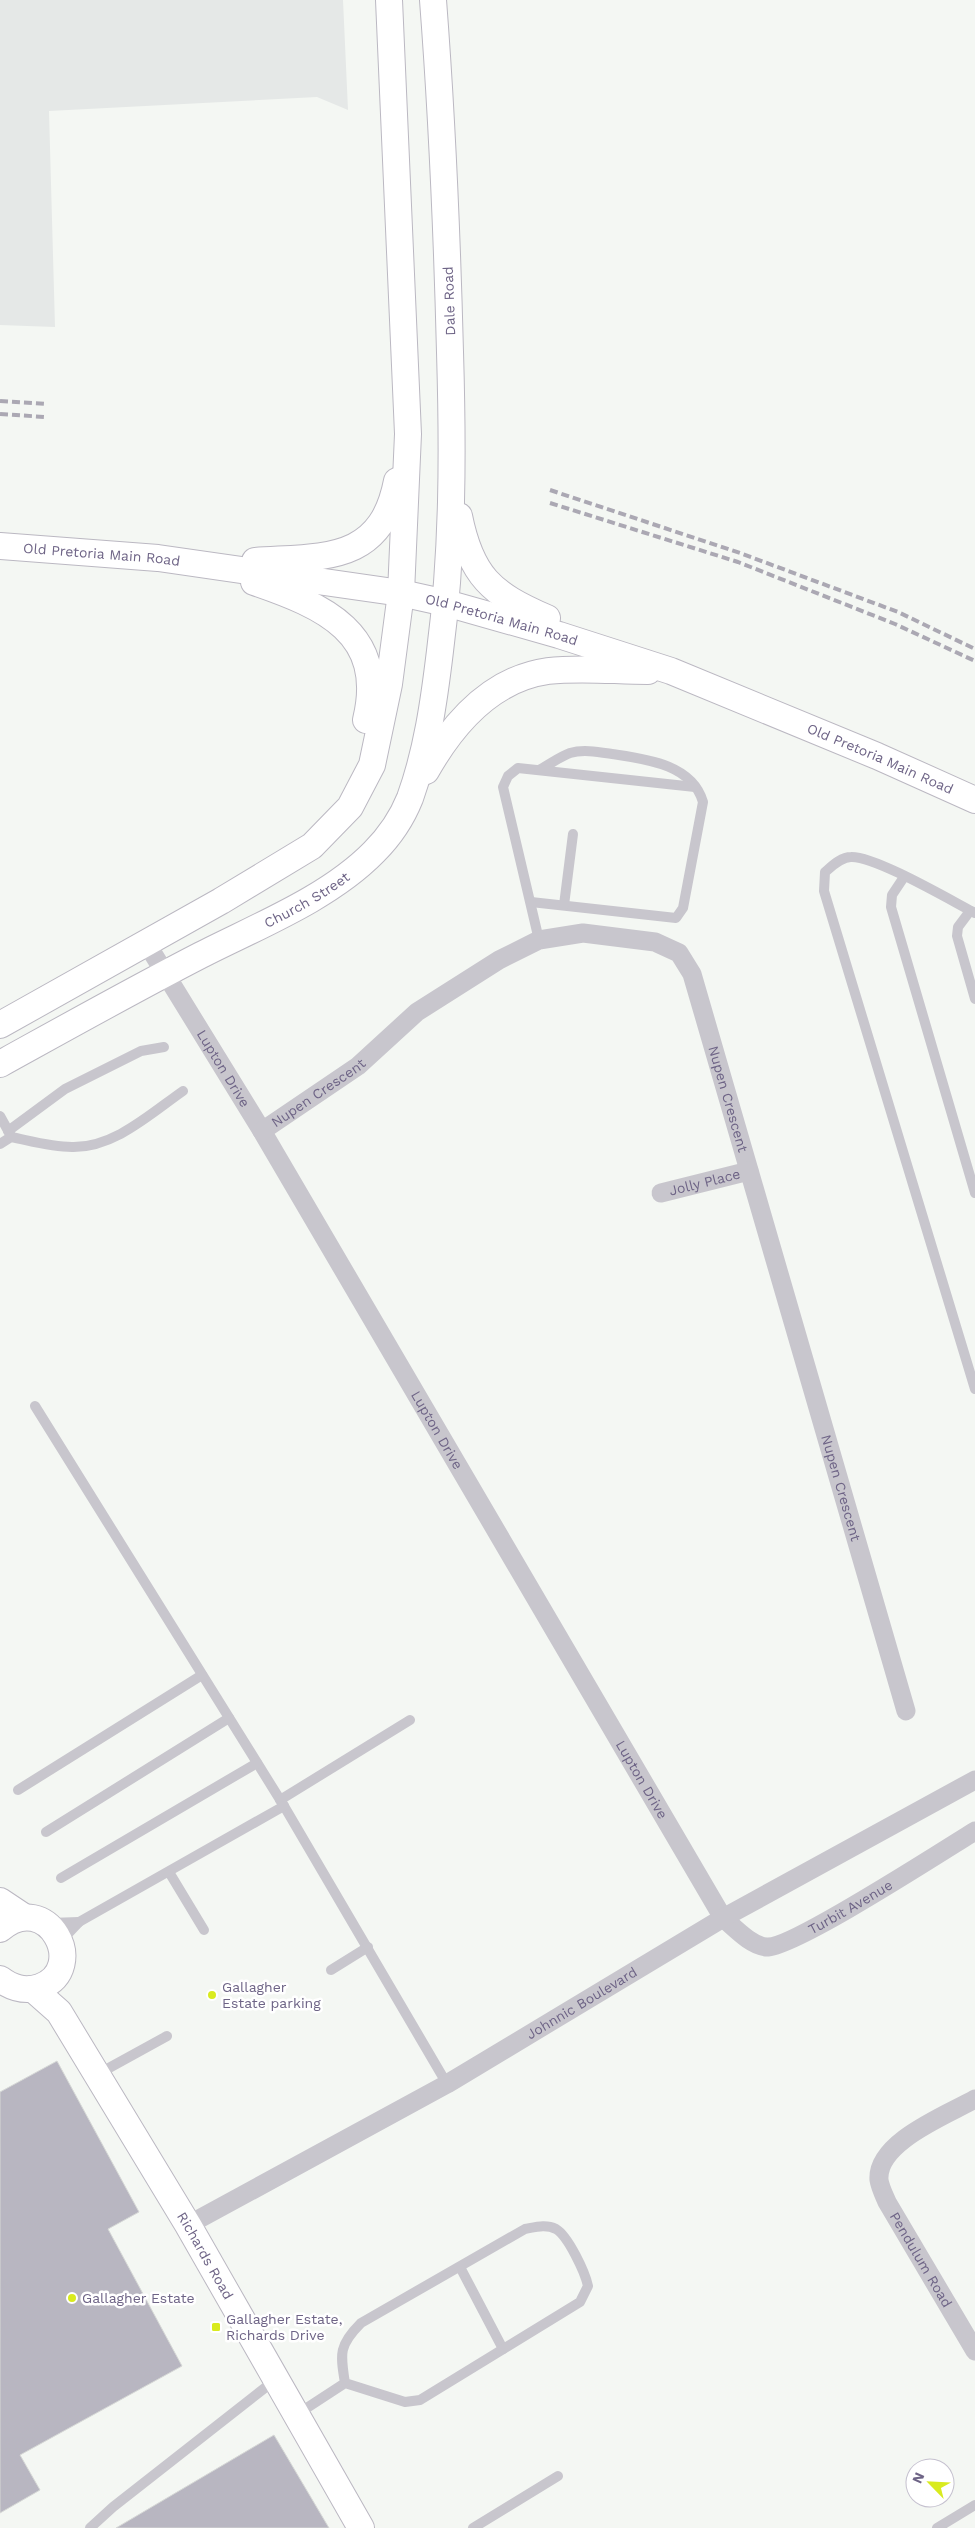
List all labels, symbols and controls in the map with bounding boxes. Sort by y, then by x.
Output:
street label: Dale Road [440,266,458,336]
street label: Old Pretoria Main Road [23,540,181,569]
street label: Old Pretoria Main Road [424,591,580,649]
street label: Old Pretoria Main Road [805,720,956,797]
street label: Church Street [261,868,353,931]
street label: Lupton Drive [194,1027,253,1110]
street label: Nupen Crescent [705,1044,751,1154]
street label: Nupen Crescent [268,1055,369,1130]
street label: Jolly Place [667,1165,742,1199]
street label: Lupton Drive [408,1388,466,1472]
street label: Nupen Crescent [818,1433,864,1543]
street label: Lupton Drive [613,1737,671,1821]
street label: Turbit Avenue [805,1876,895,1937]
street label: Johnnic Boulevard [523,1964,640,2042]
place label: Gallagher Estate parking [222,1979,321,2011]
marker: Gallagher Estate parking [206,1989,218,2001]
street label: Richards Road [174,2209,237,2302]
street label: Pendulum Road [887,2209,955,2310]
place label: Gallagher Estate [82,2290,195,2306]
marker: Gallagher Estate [66,2292,78,2304]
place label: Gallagher Estate, Richards Drive [226,2311,342,2343]
marker: Gallagher Estate, Richards Drive [210,2321,222,2333]
north arrow [905,2458,955,2508]
text: N [909,2470,928,2486]

